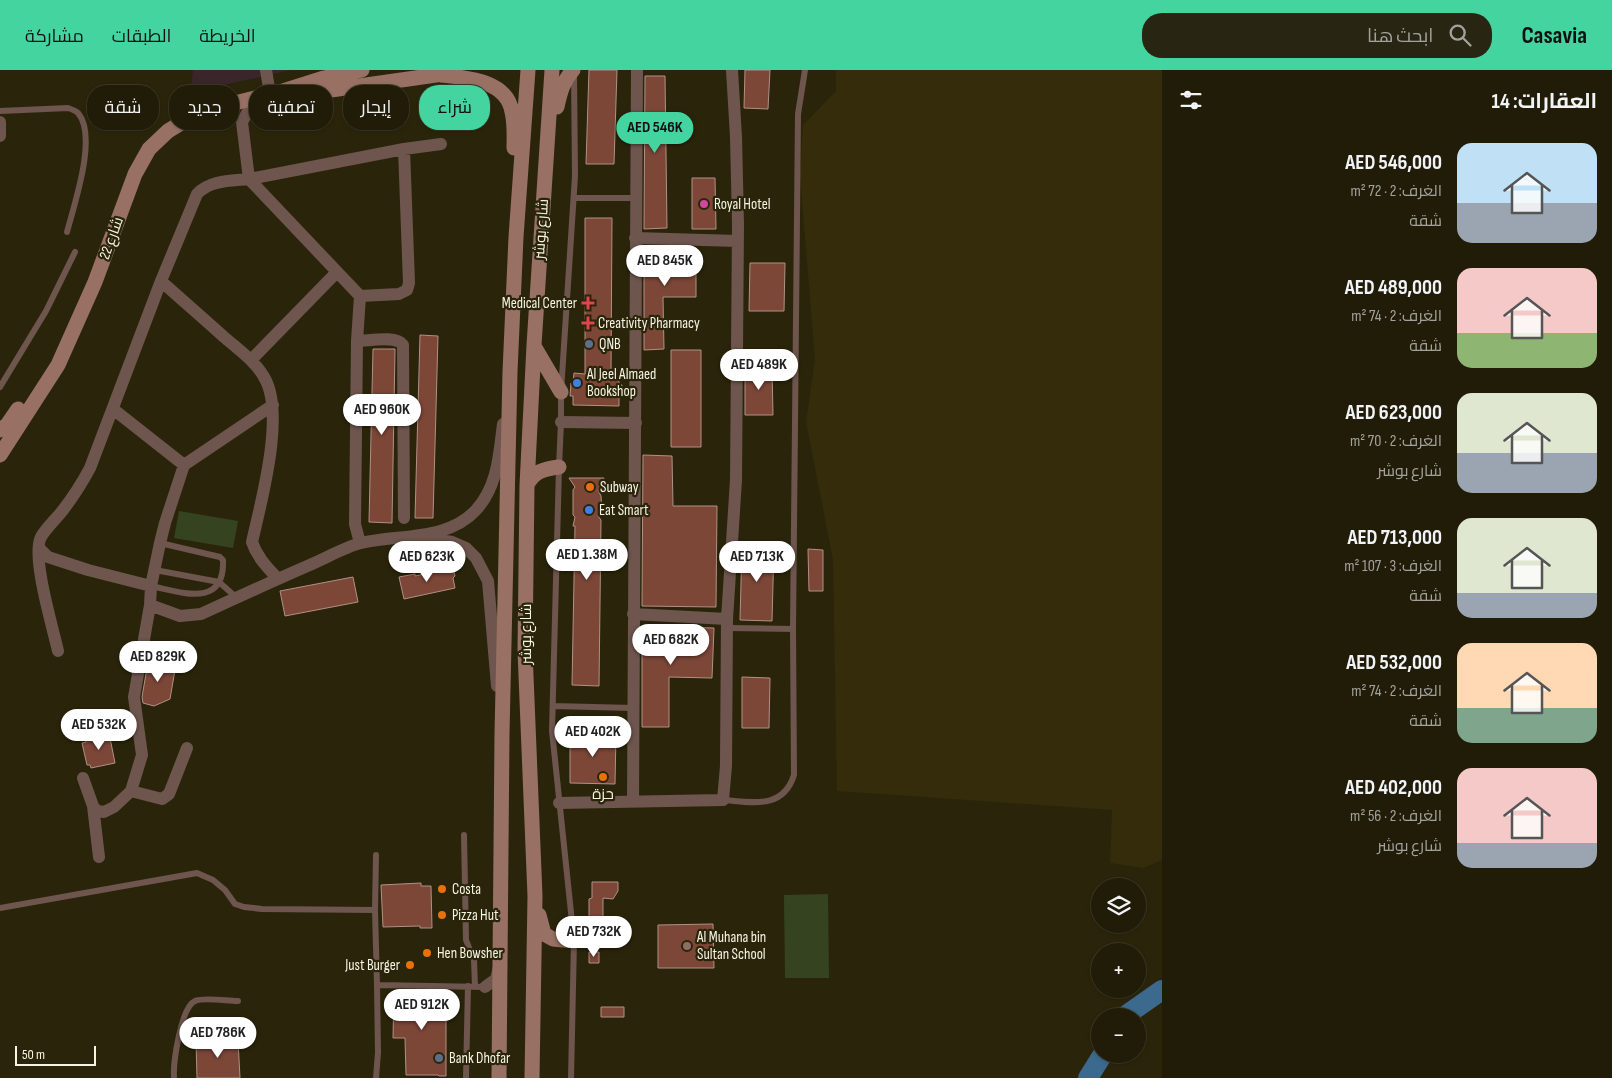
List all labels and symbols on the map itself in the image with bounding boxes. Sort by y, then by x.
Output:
pin: AED 546K [603,112,707,154]
place label: Royal Hotel [714,195,771,214]
street label: شارع بوشر [530,198,554,261]
marker: Royal Hotel [698,198,710,210]
street label: شارع 22 [95,214,129,262]
pin: AED 845K [613,244,717,287]
place label: Medical Center [502,294,578,313]
marker: Medical Center [581,296,595,310]
place label: Creativity Pharmacy [598,314,700,333]
marker: Creativity Pharmacy [582,317,594,329]
place label: QNB [599,335,621,354]
marker: QNB [583,338,595,350]
pin: AED 489K [707,348,811,391]
place label: Al Jeel Almaed Bookshop [586,365,656,401]
marker: Al Jeel Almaed Bookshop [571,377,583,389]
pin: AED 960K [330,394,434,436]
place label: Subway [600,478,639,497]
marker: Subway [584,481,596,493]
place label: Eat Smart [599,501,649,520]
marker: Eat Smart [583,504,595,516]
pin: AED 1.38M [530,538,644,581]
pin: AED 623K [375,540,479,583]
pin: AED 713K [705,540,809,583]
street label: شارع بوشر [517,604,537,665]
pin: AED 682K [619,624,723,666]
pin: AED 829K [106,640,210,683]
pin: AED 532K [47,708,151,751]
pin: AED 402K [541,716,645,758]
marker: حزة [597,771,609,783]
place label: حزة [592,785,614,804]
place label: Costa [452,880,481,899]
marker: Costa [436,883,448,895]
place label: Pizza Hut [452,906,499,925]
marker: Pizza Hut [436,909,448,921]
pin: AED 732K [542,916,646,958]
place label: Al Muhana bin Sultan School [696,928,766,964]
marker: Al Muhana bin Sultan School [681,940,693,952]
place label: Hen Bowsher [437,944,504,963]
marker: Hen Bowsher [421,947,433,959]
place label: Just Burger [344,956,401,975]
marker: Just Burger [404,959,416,971]
pin: AED 912K [370,988,474,1031]
pin: AED 786K [166,1016,270,1059]
scale bar [15,1043,96,1066]
place label: Bank Dhofar [449,1049,511,1068]
marker: Bank Dhofar [433,1052,445,1064]

